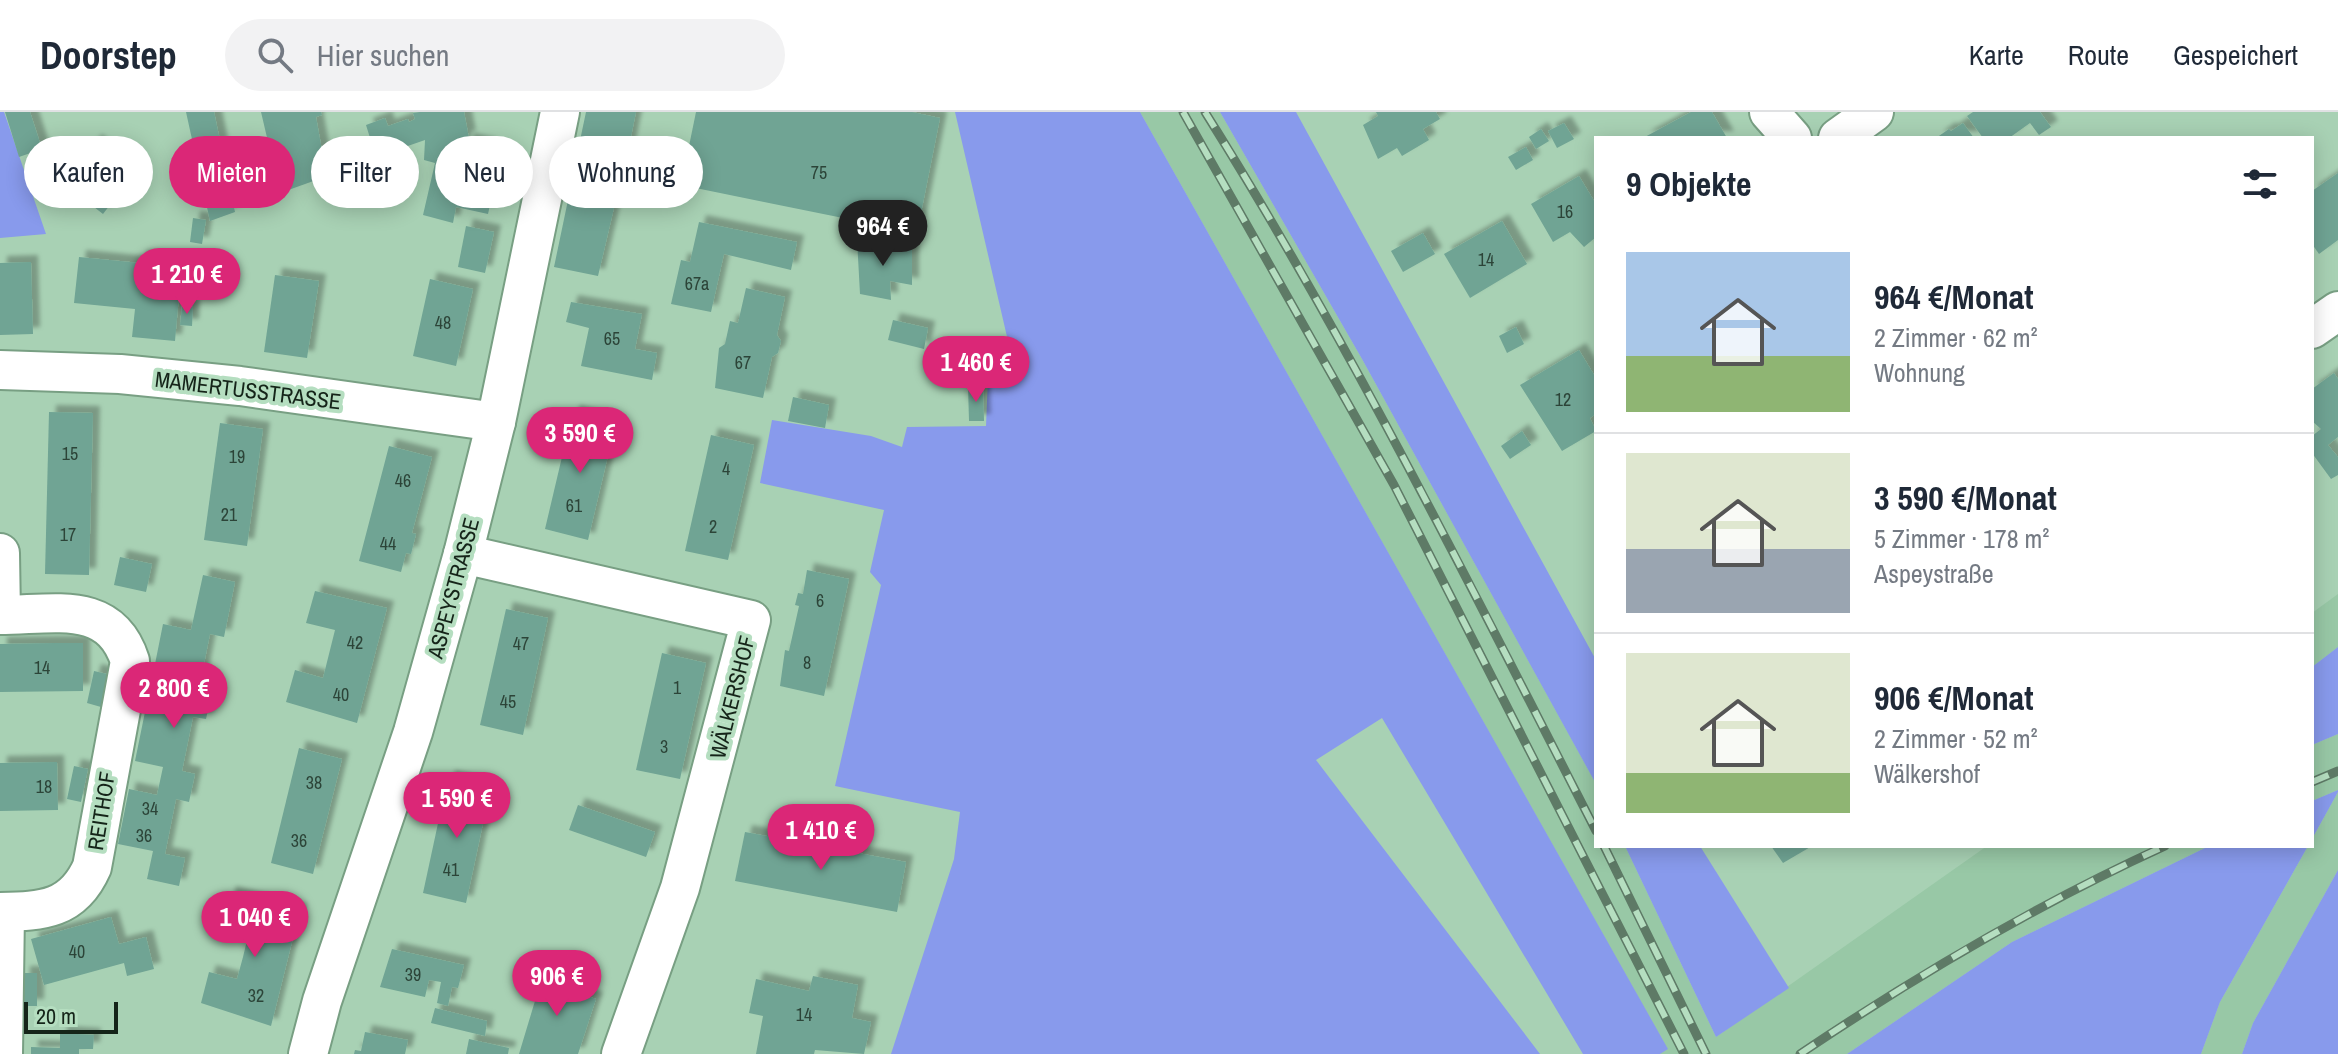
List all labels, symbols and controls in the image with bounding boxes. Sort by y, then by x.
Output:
search box [225,19,785,91]
text: Doorstep [40,30,177,81]
icon: search [253,33,297,77]
text: Hier suchen [317,35,449,75]
text: Karte [1969,36,2024,74]
text: Route [2068,36,2129,74]
text: Gespeichert [2173,36,2298,74]
chip: Kaufen [24,136,153,208]
chip: Mieten [169,136,295,208]
chip: Filter [311,136,419,208]
chip: Neu [435,136,533,208]
chip: Wohnung [549,136,703,208]
house number: 75 [811,160,827,185]
text: 9 Objekte [1626,161,1752,207]
icon: filters [2238,162,2282,206]
house number: 16 [1557,199,1573,224]
pin: 964 € [827,200,939,268]
text: 964 € [856,208,910,243]
house number: 14 [1478,247,1494,272]
pin: 1 210 € [113,248,261,316]
text: 1 210 € [151,256,223,291]
house number: 67a [685,271,709,296]
text: 964 €/Monat [1874,274,2034,320]
icon: home [1690,284,1786,380]
house number: 48 [435,310,451,335]
text: 2 Zimmer · 62 m² [1874,320,2038,355]
house number: 65 [604,326,620,351]
pin: 1 460 € [902,336,1050,404]
text: 1 460 € [940,344,1012,379]
house number: 67 [735,350,751,375]
text: Wohnung [1874,355,1965,390]
street label: MAMERTUSSTRASSE [153,364,343,416]
house number: 12 [1555,387,1571,412]
pin: 3 590 € [506,407,654,475]
text: 3 590 € [544,415,616,450]
house number: 15 [62,441,78,466]
house number: 19 [229,444,245,469]
house number: 4 [722,456,730,481]
house number: 46 [395,468,411,493]
text: 3 590 €/Monat [1874,475,2057,521]
icon: home [1690,485,1786,581]
house number: 61 [566,493,583,518]
house number: 21 [221,502,238,527]
street label: ASPEYSTRASSE [420,514,486,663]
house number: 2 [709,514,717,539]
text: 5 Zimmer · 178 m² [1874,521,2049,556]
house number: 17 [60,522,76,547]
house number: 44 [380,531,396,556]
text: Aspeystraße [1874,556,1994,591]
house number: 6 [816,588,824,613]
house number: 42 [347,630,363,655]
house number: 47 [513,631,529,656]
street label: WÄLKERSHOF [702,632,762,762]
house number: 8 [803,650,811,675]
house number: 14 [34,655,50,680]
pin: 2 800 € [100,662,248,730]
text: 2 800 € [138,670,210,705]
house number: 1 [673,675,682,700]
text: 906 €/Monat [1874,675,2034,721]
house number: 40 [333,682,349,707]
icon: home [1690,685,1786,781]
house number: 45 [500,689,516,714]
text: 2 Zimmer · 52 m² [1874,721,2038,756]
house number: 3 [660,734,668,759]
text: Wälkershof [1874,756,1980,791]
street label: REITHOF [80,770,122,852]
house number: 38 [306,770,322,795]
pin: 1 590 € [383,772,531,840]
house number: 18 [36,774,52,799]
text: 1 590 € [421,780,493,815]
house number: 34 [142,796,158,821]
pin: 1 410 € [747,804,895,872]
text: 1 410 € [785,812,857,847]
house number: 36 [136,823,152,848]
house number: 36 [291,828,307,853]
house number: 41 [443,857,460,882]
pin: 1 040 € [181,891,329,959]
text: 1 040 € [219,899,291,934]
house number: 40 [69,939,85,964]
pin: 906 € [501,950,613,1018]
text: 906 € [530,958,584,993]
house number: 39 [405,962,421,987]
house number: 32 [248,983,264,1008]
scale bar [24,998,118,1034]
text: 20 m [36,1001,76,1031]
house number: 14 [796,1002,812,1027]

